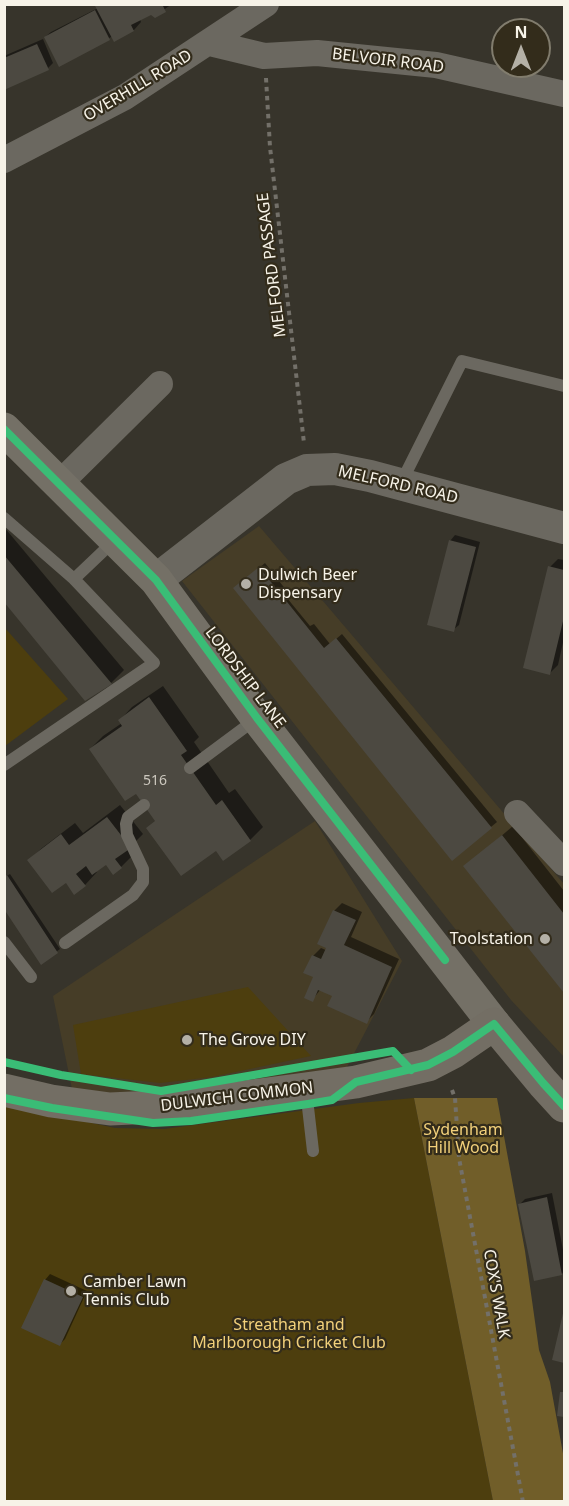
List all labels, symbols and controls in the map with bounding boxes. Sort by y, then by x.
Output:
north arrow [491,18,551,78]
text: N [514,21,528,43]
street label: BELVOIR ROAD [331,45,445,77]
street label: OVERHILL ROAD [80,46,196,126]
street label: MELFORD PASSAGE [254,192,290,338]
street label: MELFORD ROAD [336,462,460,508]
place label: Dulwich Beer Dispensary [258,565,357,603]
marker: Dulwich Beer Dispensary [239,577,253,591]
street label: LORDSHIP LANE [201,624,289,732]
house number: 516 [143,773,167,789]
place label: Toolstation [450,929,533,949]
marker: Toolstation [538,932,552,946]
place label: The Grove DIY [199,1030,306,1050]
marker: The Grove DIY [180,1033,194,1047]
street label: DULWICH COMMON [159,1078,315,1116]
park label: Sydenham Hill Wood [423,1120,503,1158]
street label: COX'S WALK [479,1248,513,1340]
place label: Camber Lawn Tennis Club [83,1272,187,1310]
marker: Camber Lawn Tennis Club [64,1284,78,1298]
park label: Streatham and Marlborough Cricket Club [192,1315,386,1353]

